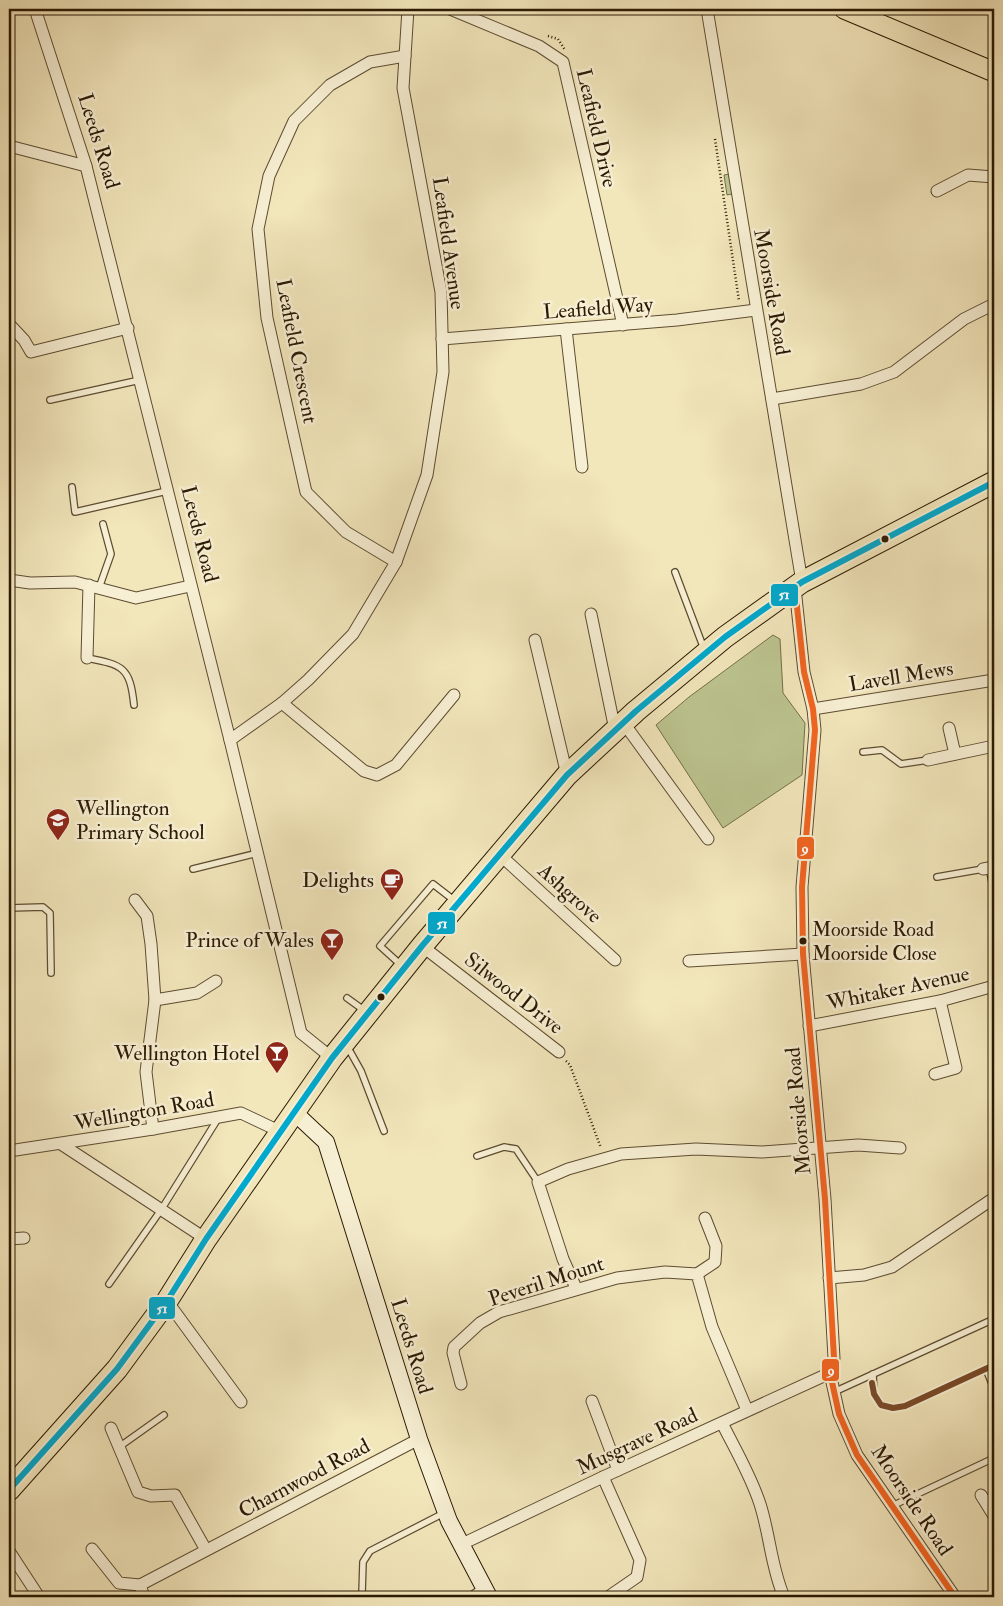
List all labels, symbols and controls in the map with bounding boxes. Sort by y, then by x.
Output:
street label: Leafield Drive [570,66,623,190]
street label: Leeds Road [71,90,126,193]
street label: Leafield Avenue [426,175,471,311]
street label: Moorside Road [747,227,796,358]
street label: Leafield Crescent [269,277,324,426]
street label: Leafield Way [542,291,655,326]
street label: Leeds Road [174,483,225,586]
unlabelled marker [880,534,890,544]
line badge: 51 [770,583,799,607]
text: 51 [778,586,790,603]
street label: Lavell Mews [847,655,955,698]
place label: Wellington Primary School [75,795,205,846]
school or university icon: Wellington Primary School [45,807,71,841]
line badge: 9 [796,836,815,860]
text: 9 [799,840,809,857]
street label: Ashgrove [531,857,608,929]
place label: Delights [302,867,374,894]
cafe icon: Delights [379,867,405,901]
line badge: 51 [427,911,456,935]
text: 51 [436,915,448,932]
place label: Moorside Road Moorside Close [812,917,937,966]
place label: Prince of Wales [185,927,314,954]
bar icon: Prince of Wales [319,927,345,961]
marker: Moorside Road Moorside Close [798,936,808,946]
street label: Silwood Drive [459,946,569,1041]
street label: Whitaker Avenue [823,960,972,1017]
unlabelled marker [376,992,386,1002]
place label: Wellington Hotel [113,1040,261,1067]
bar icon: Wellington Hotel [264,1040,290,1074]
street label: Moorside Road [779,1045,818,1176]
street label: Wellington Road [71,1086,217,1137]
street label: Peveril Mount [485,1250,607,1313]
street label: Leeds Road [384,1295,439,1398]
line badge: 51 [148,1296,176,1320]
text: 51 [156,1300,168,1317]
line badge: 9 [821,1358,840,1382]
text: 9 [825,1362,835,1379]
street label: Musgrave Road [572,1401,703,1481]
street label: Charnwood Road [234,1432,375,1524]
street label: Moorside Road [865,1440,959,1561]

